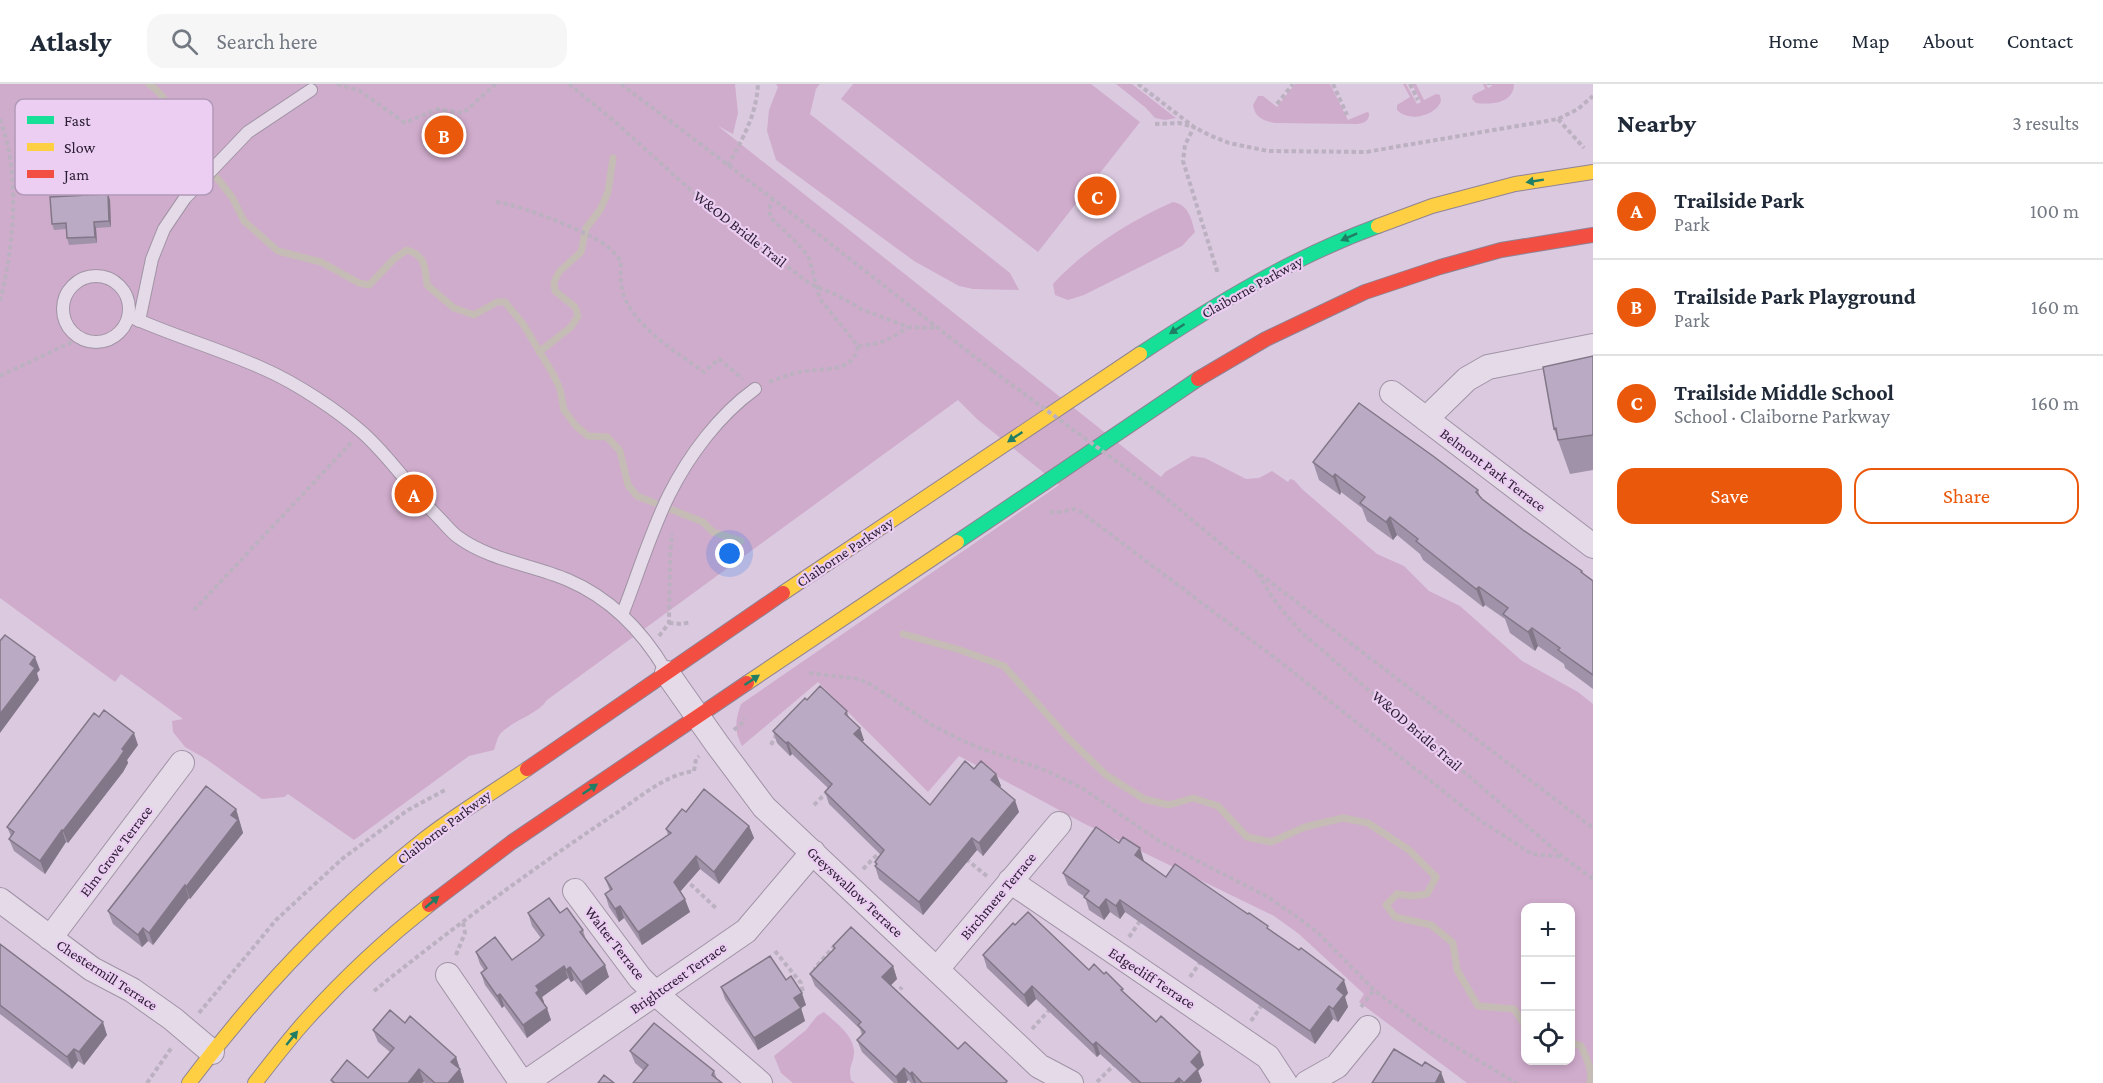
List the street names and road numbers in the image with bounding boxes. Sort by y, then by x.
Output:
street label: W&OD Bridle Trail [690,188,790,270]
street label: Claiborne Parkway [1199,253,1306,322]
street label: Belmont Park Terrace [1437,425,1549,515]
street label: Claiborne Parkway [794,514,897,591]
street label: W&OD Bridle Trail [1369,688,1465,774]
street label: Claiborne Parkway [394,787,494,868]
street label: Elm Grove Terrace [77,802,156,899]
street label: Greyswallow Terrace [803,844,906,941]
street label: Birchmere Terrace [957,849,1039,943]
street label: Walter Terrace [582,903,649,983]
street label: Chestermill Terrace [54,936,161,1014]
street label: Brightcrest Terrace [627,939,730,1018]
street label: Edgecliff Terrace [1105,944,1199,1013]

